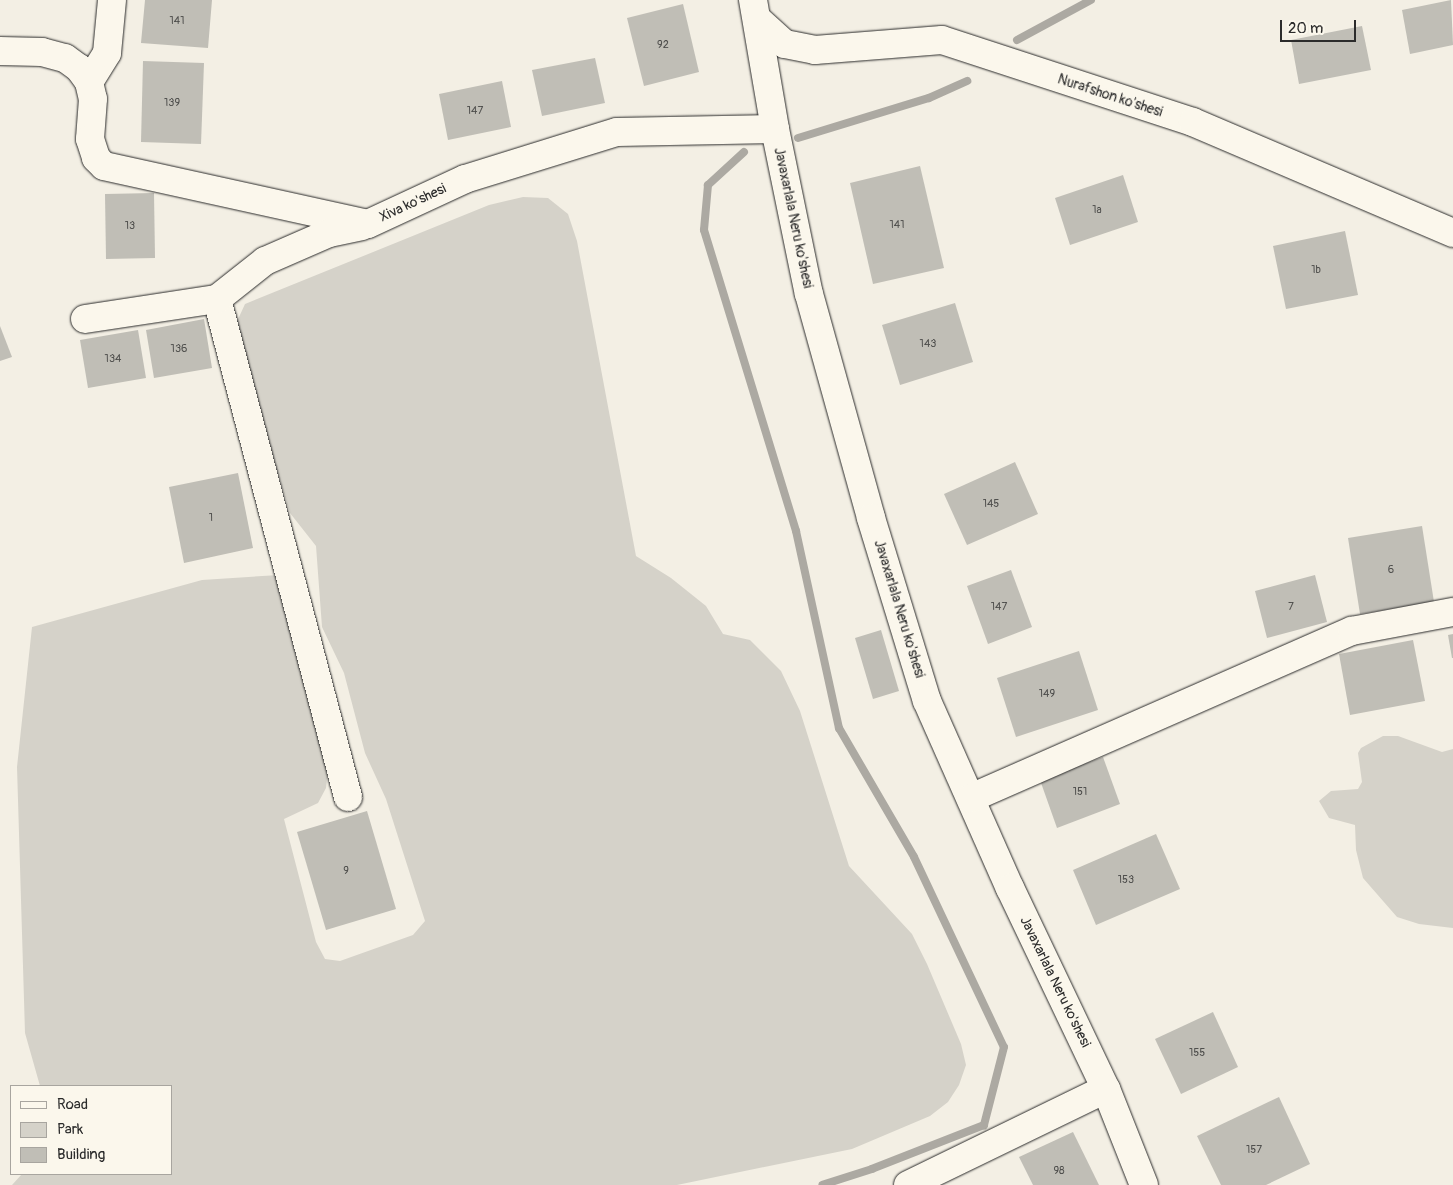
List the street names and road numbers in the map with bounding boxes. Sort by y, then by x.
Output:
street label: Nurafshon ko'shesi [1055,71,1165,121]
street label: Javaxarlala Neru ko'shesi [770,146,816,290]
street label: Xiva ko'shesi [377,180,449,226]
street label: Javaxarlala Neru ko'shesi [870,538,928,680]
street label: Javaxarlala Neru ko'shesi [1016,914,1094,1050]

